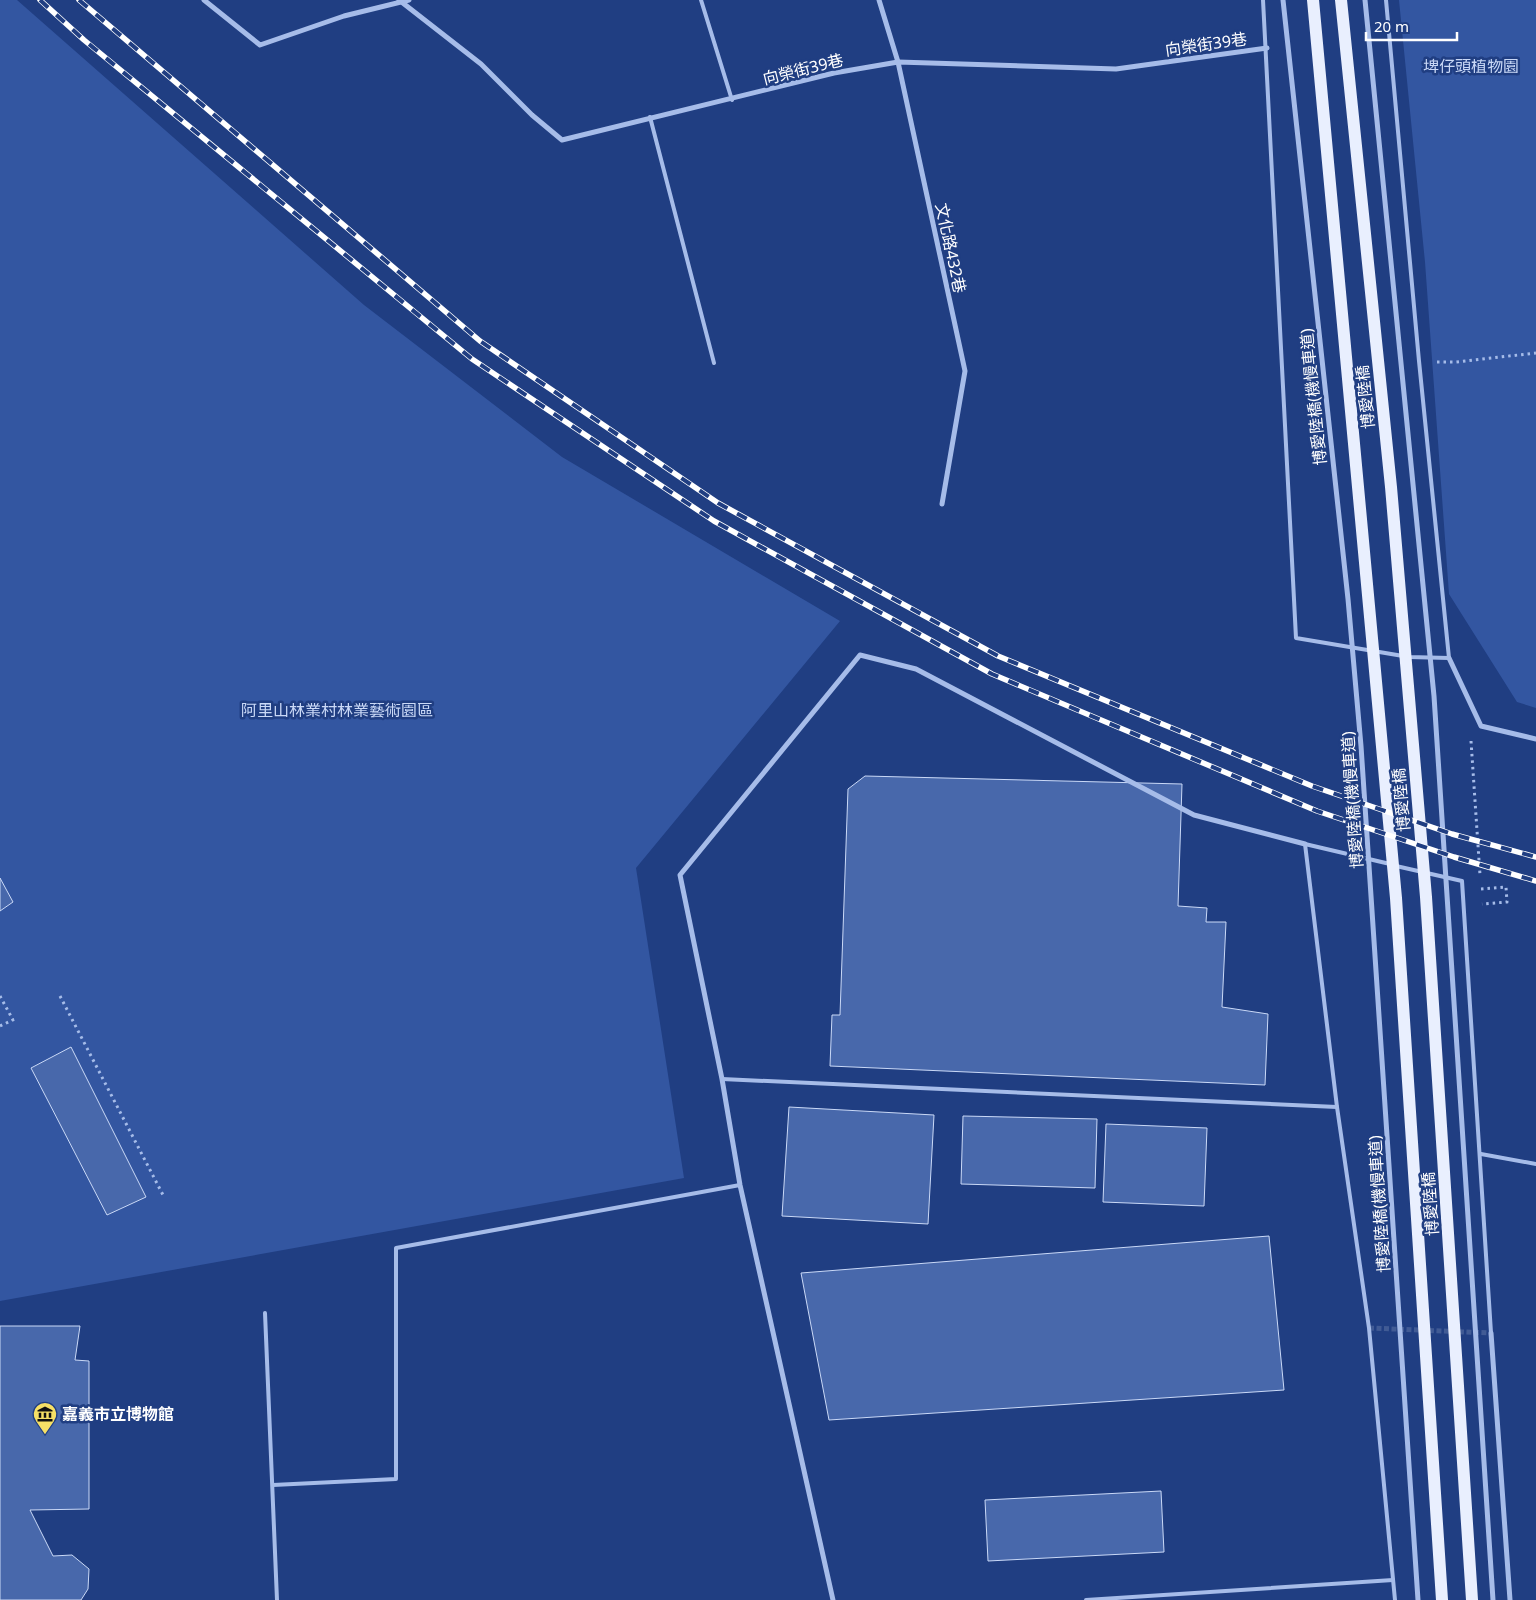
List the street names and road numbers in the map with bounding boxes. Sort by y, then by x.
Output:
street label: 向榮街39巷 [1164,27,1248,61]
street label: 向榮街39巷 [760,48,846,90]
street label: 文化路432巷 [931,201,971,295]
street label: 博愛陸橋(機慢車道) [1295,327,1331,467]
street label: 博愛陸橋 [1351,364,1379,430]
street label: 博愛陸橋(機慢車道) [1336,730,1368,869]
street label: 博愛陸橋 [1387,767,1415,833]
street label: 博愛陸橋(機慢車道) [1363,1134,1395,1273]
street label: 博愛陸橋 [1417,1171,1443,1237]

